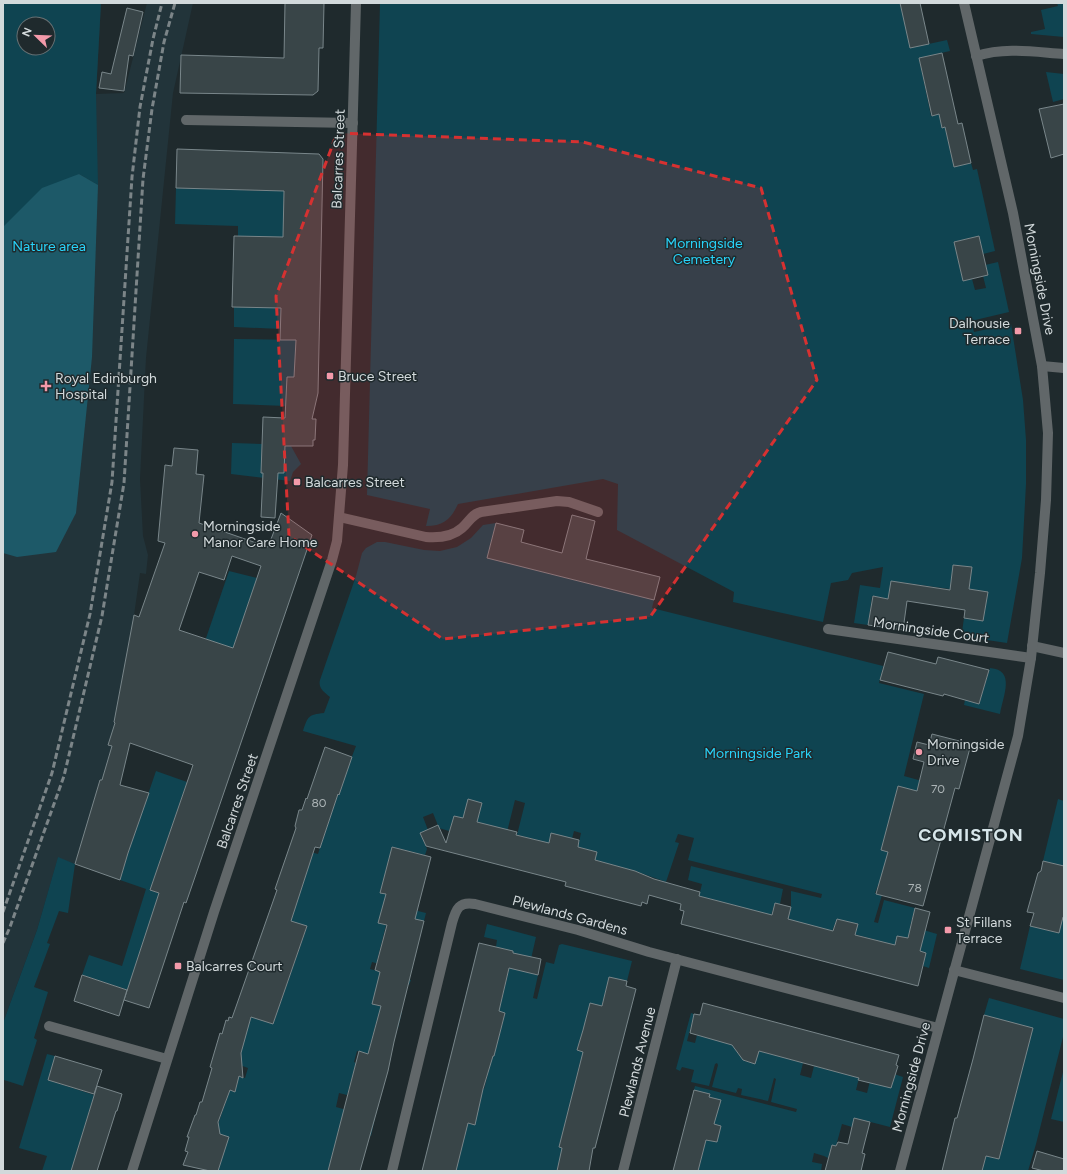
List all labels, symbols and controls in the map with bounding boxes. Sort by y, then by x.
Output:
north arrow [16,16,56,56]
text: N [20,26,35,39]
street label: Balcarres Street [328,109,349,209]
street label: Morningside Drive [1020,222,1059,337]
park label: Morningside Cemetery [665,235,743,268]
park label: Nature area [12,238,86,255]
place label: Dalhousie Terrace [949,315,1010,348]
marker: Dalhousie Terrace [1013,326,1023,336]
place label: Bruce Street [338,368,417,385]
place label: Royal Edinburgh Hospital [55,370,157,403]
marker: Bruce Street [325,371,335,381]
marker: Royal Edinburgh Hospital [40,380,52,392]
place label: Balcarres Street [305,474,405,491]
marker: Balcarres Street [292,477,302,487]
place label: Morningside Manor Care Home [203,518,318,551]
marker: Morningside Manor Care Home [190,529,200,539]
street label: Morningside Court [872,614,990,647]
place label: Morningside Drive [927,736,1005,769]
park label: Morningside Park [704,745,812,762]
marker: Morningside Drive [914,747,924,757]
street label: Balcarres Street [213,751,262,851]
house number: 70 [931,782,945,796]
house number: 80 [311,796,327,810]
district label: COMISTON [918,824,1024,846]
house number: 78 [908,881,922,895]
street label: Plewlands Gardens [510,892,629,939]
place label: St Fillans Terrace [956,914,1012,947]
marker: St Fillans Terrace [943,925,953,935]
place label: Balcarres Court [186,958,283,975]
marker: Balcarres Court [173,961,183,971]
street label: Plewlands Avenue [616,1005,660,1119]
street label: Morningside Drive [889,1020,934,1134]

